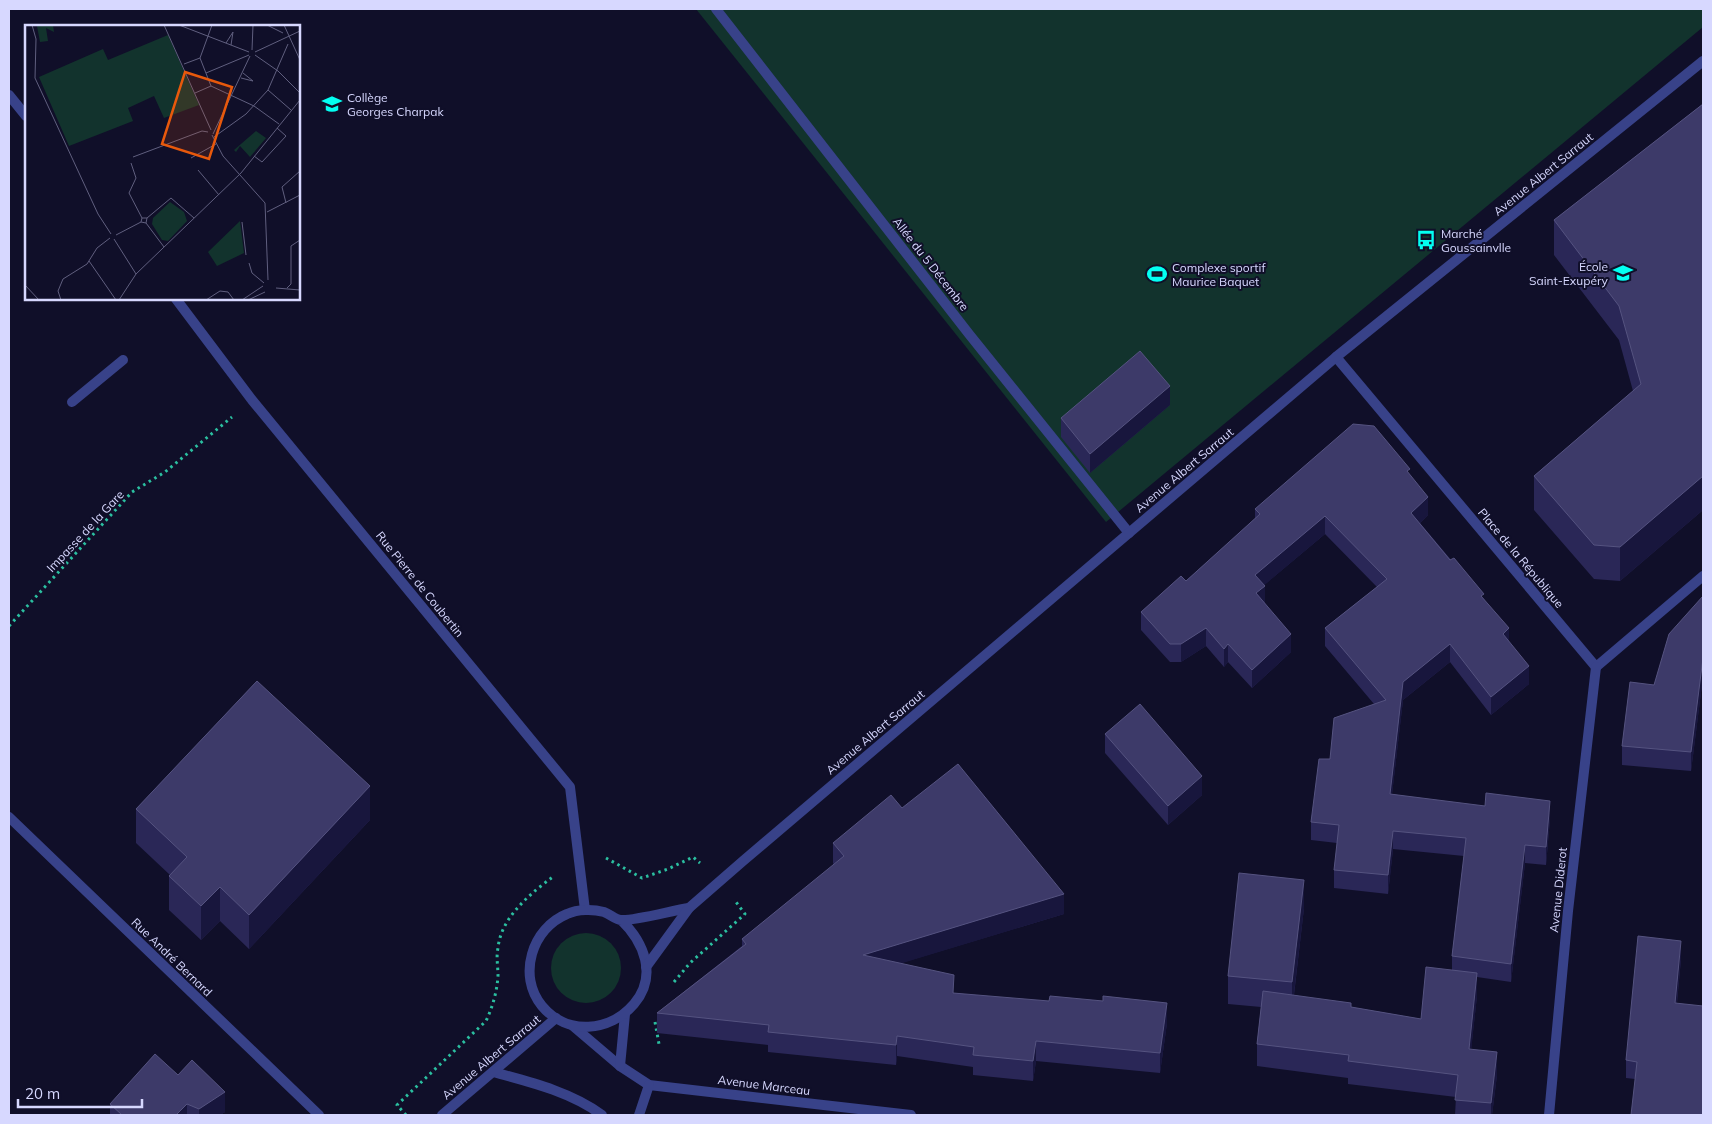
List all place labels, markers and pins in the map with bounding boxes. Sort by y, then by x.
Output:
place label: Collège Georges Charpak [347,90,444,119]
school or university icon: Collège Georges Charpak [321,93,343,115]
place label: Marché Goussainvlle [1441,226,1511,255]
bus stop icon: Marché Goussainvlle [1415,229,1437,251]
place label: École Saint-Exupéry [1529,259,1609,288]
place label: Complexe sportif Maurice Baquet [1172,260,1266,289]
school or university icon: École Saint-Exupéry [1612,262,1634,284]
sports icon: Complexe sportif Maurice Baquet [1146,263,1168,285]

